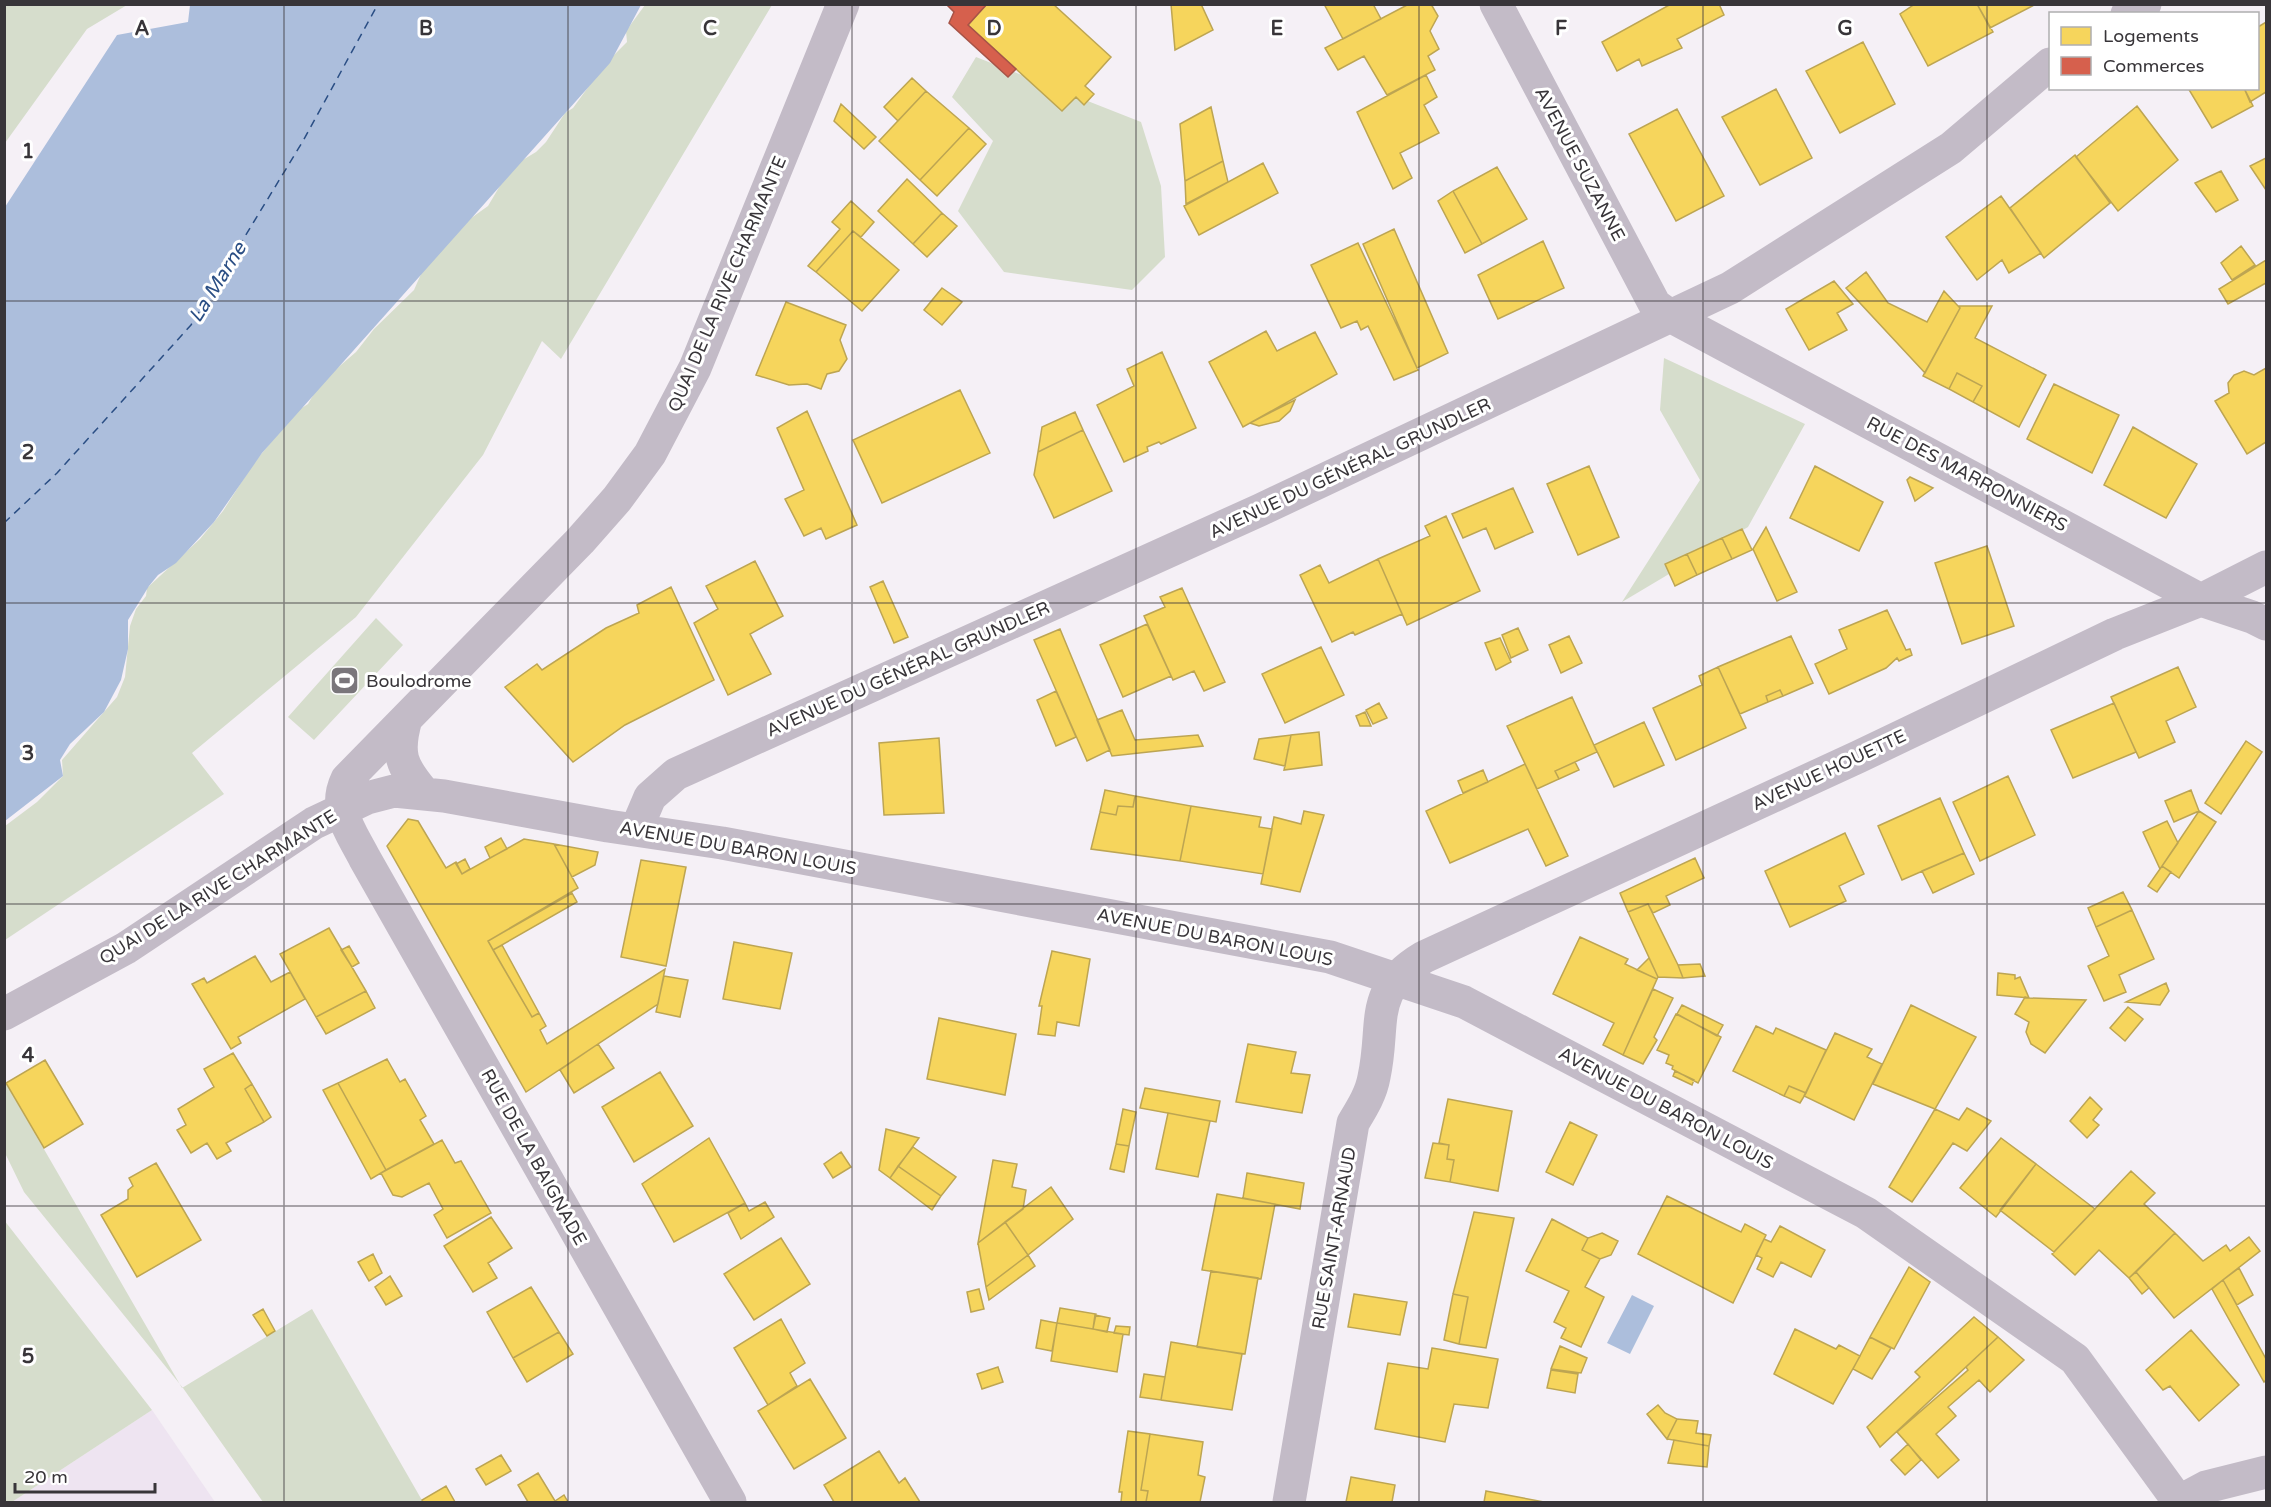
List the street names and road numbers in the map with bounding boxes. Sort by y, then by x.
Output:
street label: AVENUE SUZANNE [1530,83,1630,245]
street label: QUAI DE LA RIVE CHARMANTE [663,153,791,415]
street label: AVENUE DU GÉNÉRAL GRUNDLER [1206,393,1494,543]
street label: RUE DES MARRONNIERS [1863,412,2071,536]
street label: AVENUE DU GÉNÉRAL GRUNDLER [763,596,1053,742]
street label: AVENUE HOUETTE [1748,725,1910,815]
street label: QUAI DE LA RIVE CHARMANTE [95,805,341,969]
street label: AVENUE DU BARON LOUIS [618,816,858,880]
street label: AVENUE DU BARON LOUIS [1095,903,1335,971]
street label: AVENUE DU BARON LOUIS [1555,1042,1777,1174]
street label: RUE DE LA BAIGNADE [476,1065,592,1249]
street label: RUE SAINT-ARNAUD [1307,1145,1361,1331]

